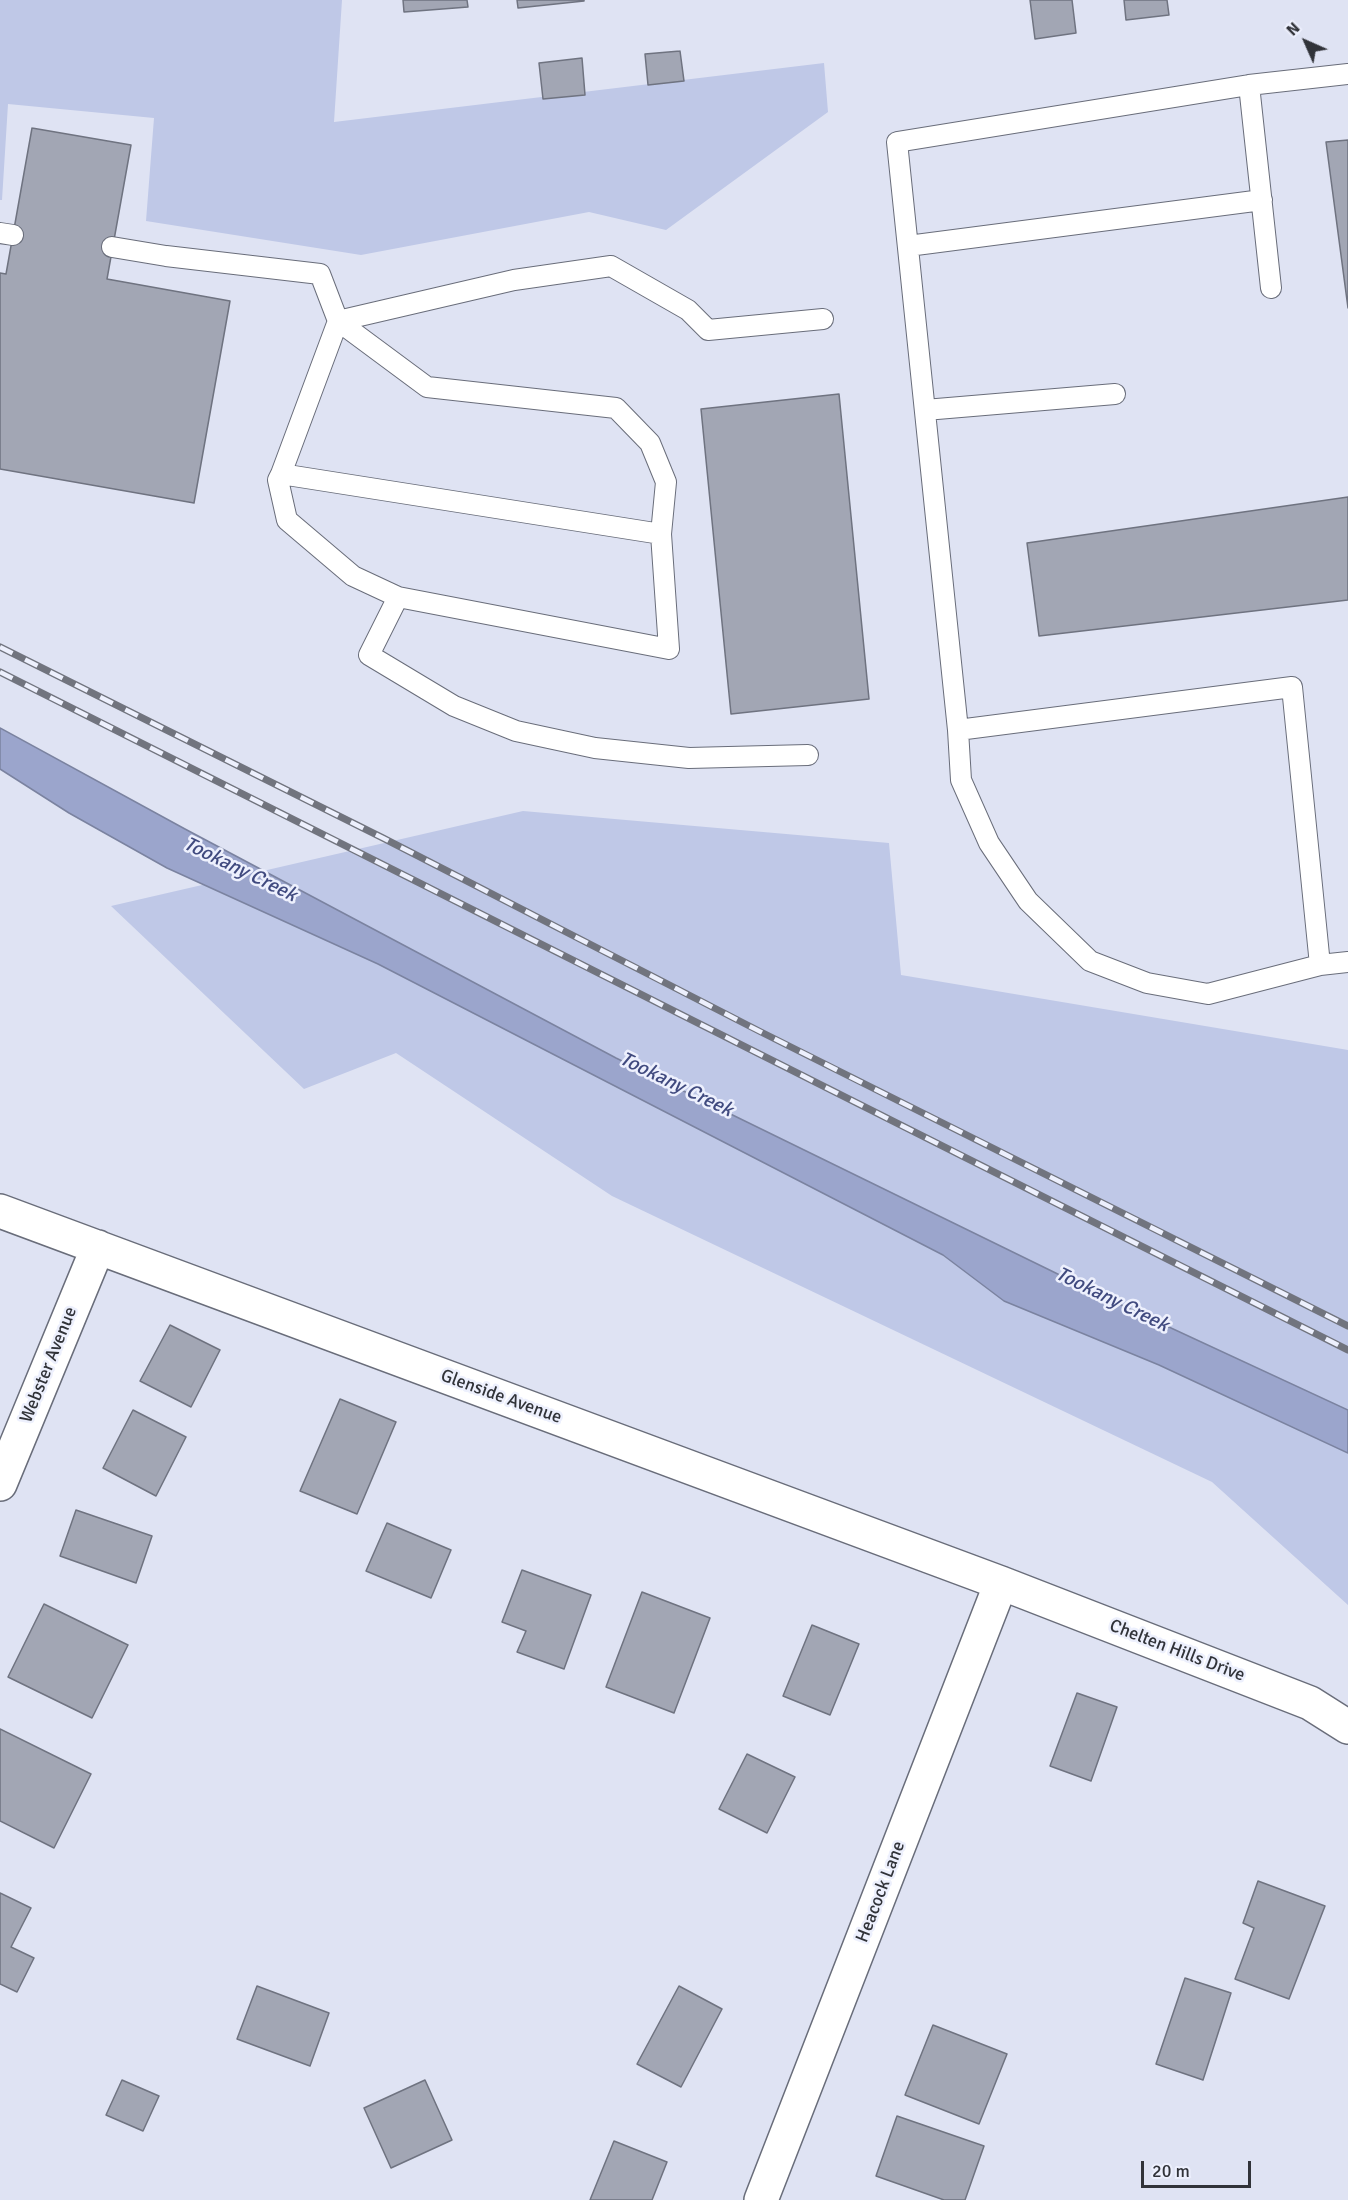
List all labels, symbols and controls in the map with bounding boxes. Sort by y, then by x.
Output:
north arrow [1276,12,1336,72]
text: N [1282,18,1304,40]
water label: Tookany Creek [180,832,300,908]
water label: Tookany Creek [616,1047,736,1123]
water label: Tookany Creek [1052,1262,1172,1338]
street label: Webster Avenue [16,1304,82,1426]
street label: Glenside Avenue [438,1365,564,1429]
street label: Chelten Hills Drive [1106,1615,1248,1687]
street label: Heacock Lane [852,1838,910,1946]
scale bar [1144,2149,1254,2187]
text: 20 m [1152,2160,1190,2182]

